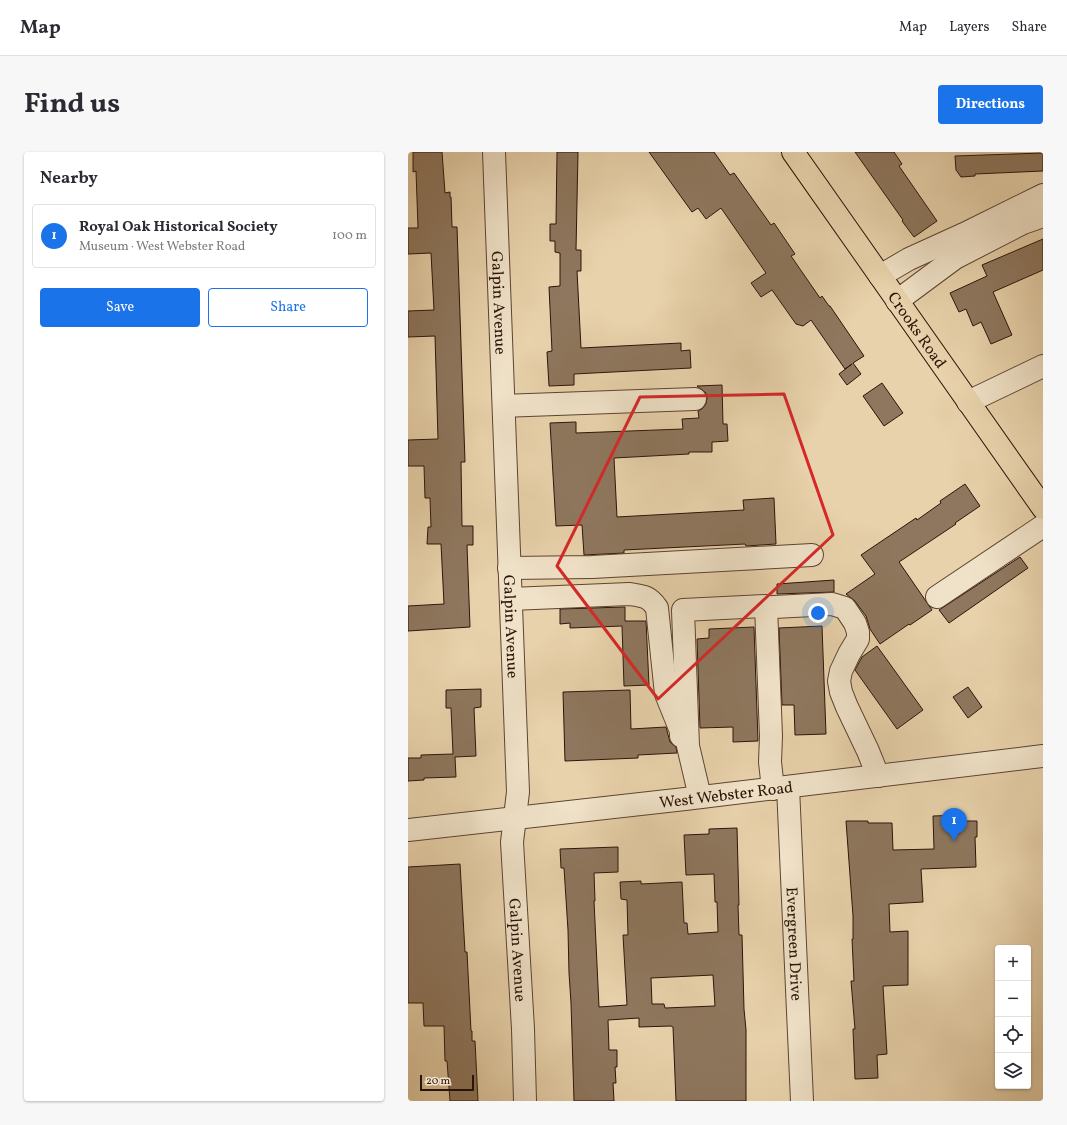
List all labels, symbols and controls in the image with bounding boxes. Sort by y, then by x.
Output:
text: Map [20,15,61,41]
text: Map [899,18,927,37]
text: Layers [949,18,989,37]
text: Share [1011,18,1047,37]
text: Find us [24,85,120,124]
button: Directions [938,85,1043,124]
text: Nearby [40,167,98,190]
text: Royal Oak Historical Society [79,217,278,238]
text: 1 [51,227,57,245]
text: 100 m [332,227,367,245]
text: Museum · West Webster Road [79,238,245,256]
street label: Galpin Avenue [485,251,511,355]
button: Save [40,288,200,327]
button: Share [208,288,368,327]
street label: Crooks Road [882,288,951,373]
street label: Galpin Avenue [497,575,523,679]
your location [808,603,828,623]
street label: West Webster Road [658,777,794,815]
pin: 1 [941,808,967,841]
street label: Evergreen Drive [779,886,807,1001]
street label: Galpin Avenue [502,898,530,1002]
map controls [995,945,1031,1089]
button: + [995,945,1031,981]
button: − [995,981,1031,1017]
button: locate [995,1017,1031,1053]
button: layers [995,1053,1031,1089]
scale bar [420,1073,474,1092]
text: 20 m [426,1074,450,1089]

